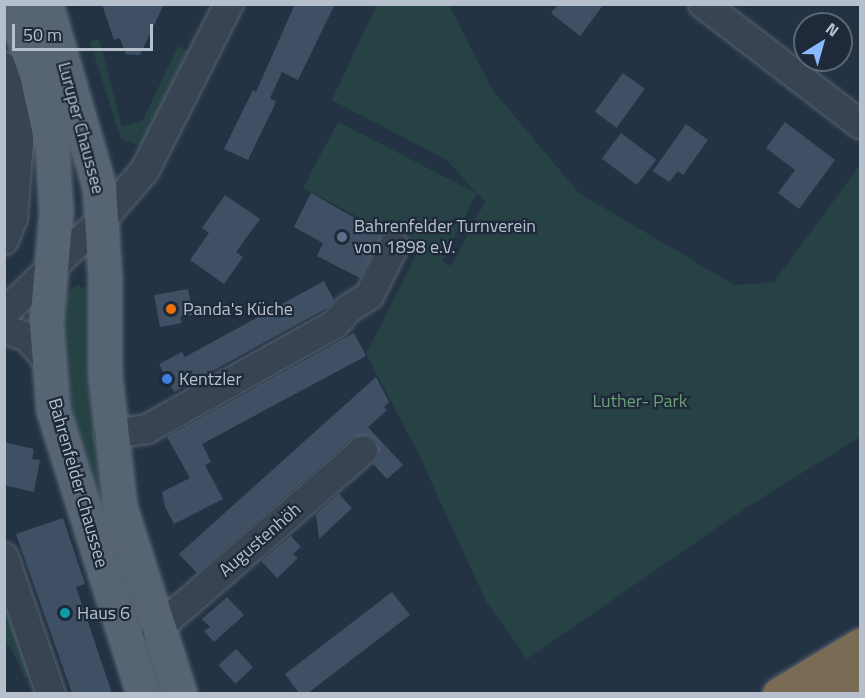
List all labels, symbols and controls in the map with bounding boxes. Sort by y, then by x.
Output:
scale bar [15,12,156,50]
north arrow [793,12,853,72]
text: N [821,16,844,42]
text: 50 m [23,21,62,48]
street label: Luruper Chaussee [53,60,109,196]
place label: Bahrenfelder Turnverein von 1898 e.V. [354,216,536,258]
marker: Bahrenfelder Turnverein von 1898 e.V. [335,230,349,244]
place label: Panda's Küche [183,298,293,320]
marker: Panda's Küche [164,302,178,316]
place label: Kentzler [179,368,242,390]
marker: Kentzler [160,372,174,386]
park label: Luther- Park [593,390,687,412]
street label: Bahrenfelder Chaussee [43,396,113,570]
street label: Augustenhöh [215,499,305,581]
place label: Haus 6 [77,602,130,624]
marker: Haus 6 [58,606,72,620]

